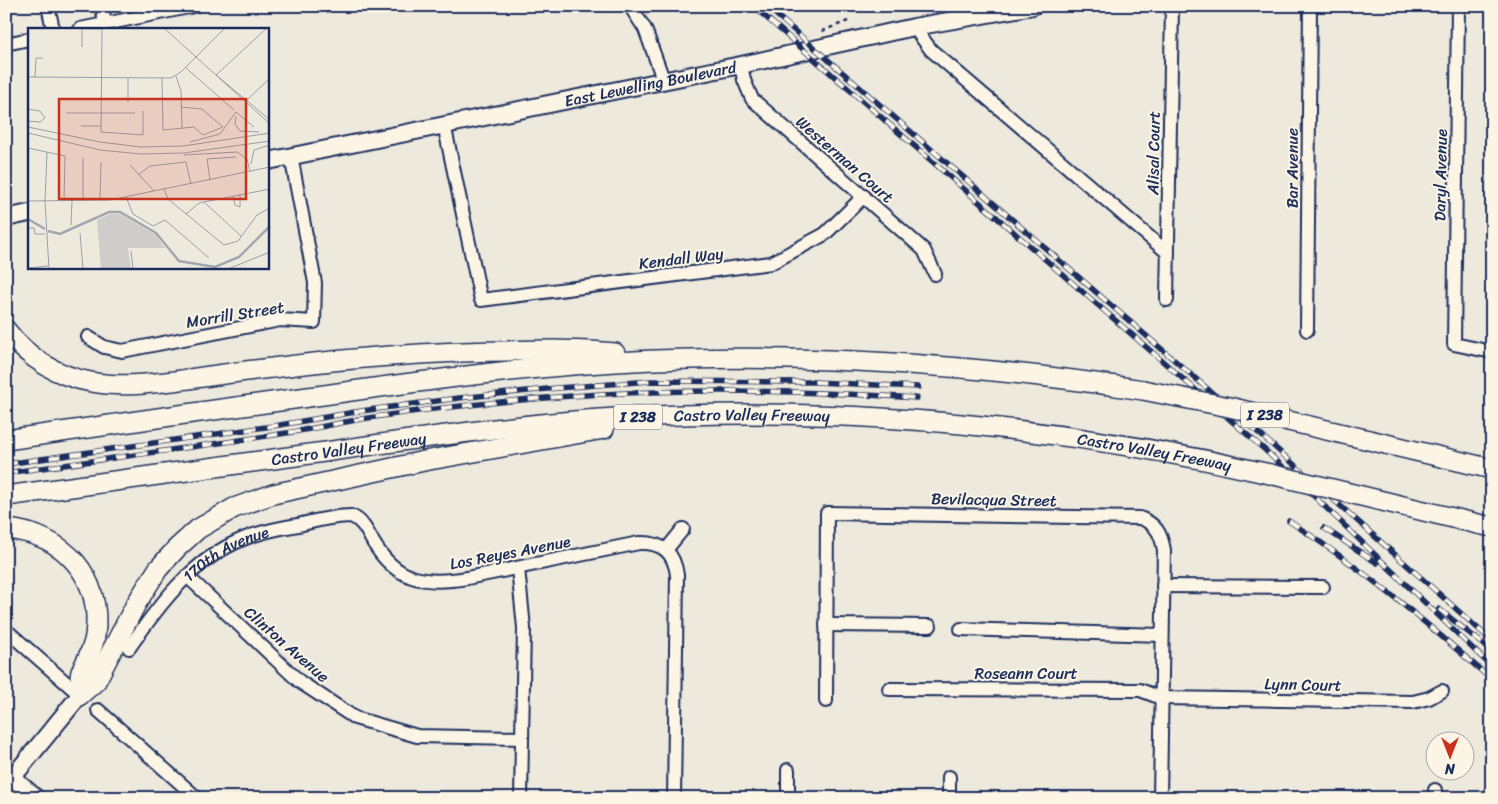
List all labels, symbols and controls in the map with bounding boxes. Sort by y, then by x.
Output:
inset map [28,28,269,269]
street label: East Lewelling Boulevard [562,52,740,115]
street label: Westerman Court [789,108,901,211]
street label: Alisal Court [1138,111,1169,196]
street label: Bar Avenue [1278,128,1307,208]
street label: Daryl Avenue [1425,128,1456,221]
street label: Kendall Way [637,239,726,278]
street label: Morrill Street [184,292,286,337]
street label: Castro Valley Freeway [673,400,831,431]
road number: I 238 [1241,402,1289,428]
road number: I 238 [614,404,662,430]
street label: Castro Valley Freeway [269,424,429,474]
street label: Castro Valley Freeway [1076,424,1235,480]
street label: Bevilacqua Street [931,484,1057,515]
street label: 170th Avenue [175,517,272,589]
street label: Los Reyes Avenue [447,526,573,578]
street label: Clinton Avenue [237,599,336,690]
street label: Roseann Court [974,659,1078,688]
street label: Lynn Court [1264,669,1342,700]
north arrow [1426,732,1476,782]
text: N [1445,756,1456,781]

